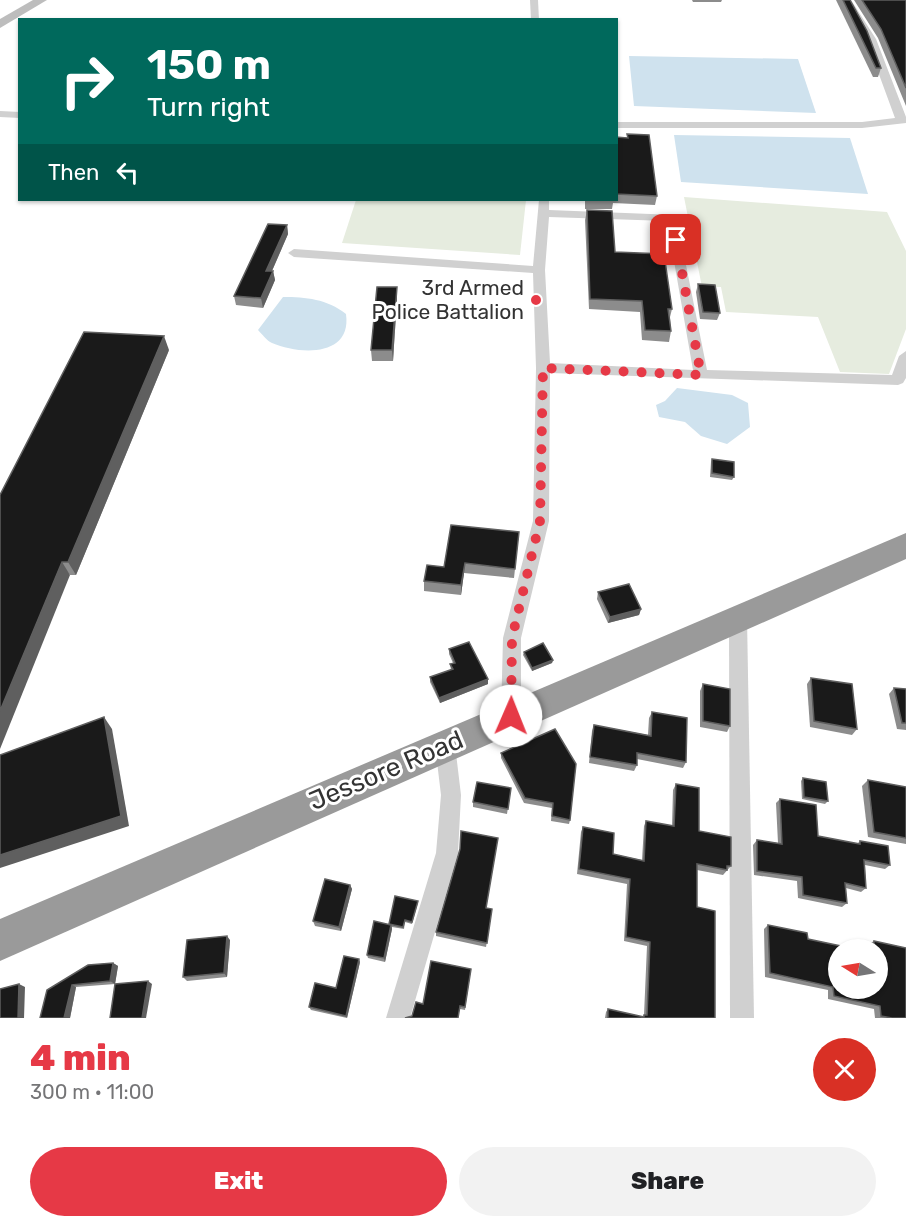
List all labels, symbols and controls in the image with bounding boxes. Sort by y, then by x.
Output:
text: 150 m [147,40,271,90]
icon: right [48,42,126,120]
text: Turn right [147,91,270,123]
icon: left [111,156,144,189]
text: Then [48,159,99,186]
pin [650,214,701,265]
icon: arrive [659,223,692,256]
place label: 3rd Armed Police Battalion [371,275,524,324]
marker: 3rd Armed Police Battalion [529,293,543,307]
position arrow [479,684,543,748]
street label: Jessore Road [304,724,468,817]
north arrow [828,939,888,999]
map controls [828,939,888,999]
text: 4 min [30,1036,131,1079]
button: close [813,1038,876,1101]
text: 300 m · 11:00 [30,1080,154,1104]
button: Exit [30,1147,447,1216]
button: Share [459,1147,876,1216]

